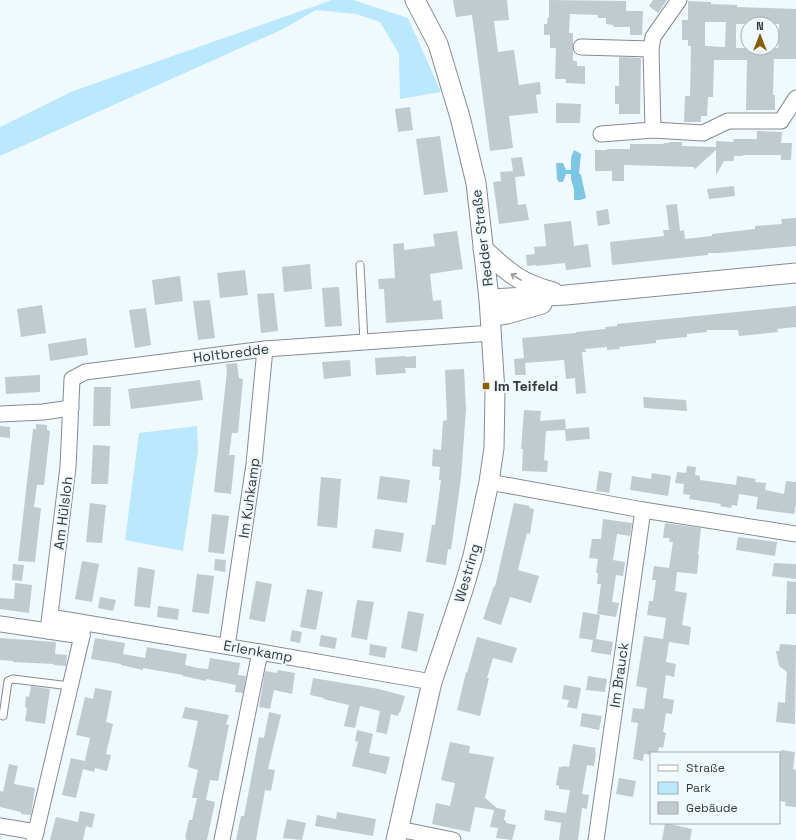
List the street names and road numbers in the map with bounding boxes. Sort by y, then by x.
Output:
street label: Redder Straße [467,189,497,287]
street label: Holtbredde [192,339,270,367]
street label: Im Kuhkamp [234,457,264,539]
street label: Am Hülsloh [50,475,76,551]
street label: Westring [450,542,484,604]
street label: Erlenkamp [222,636,294,666]
street label: Im Brauck [606,641,633,709]

